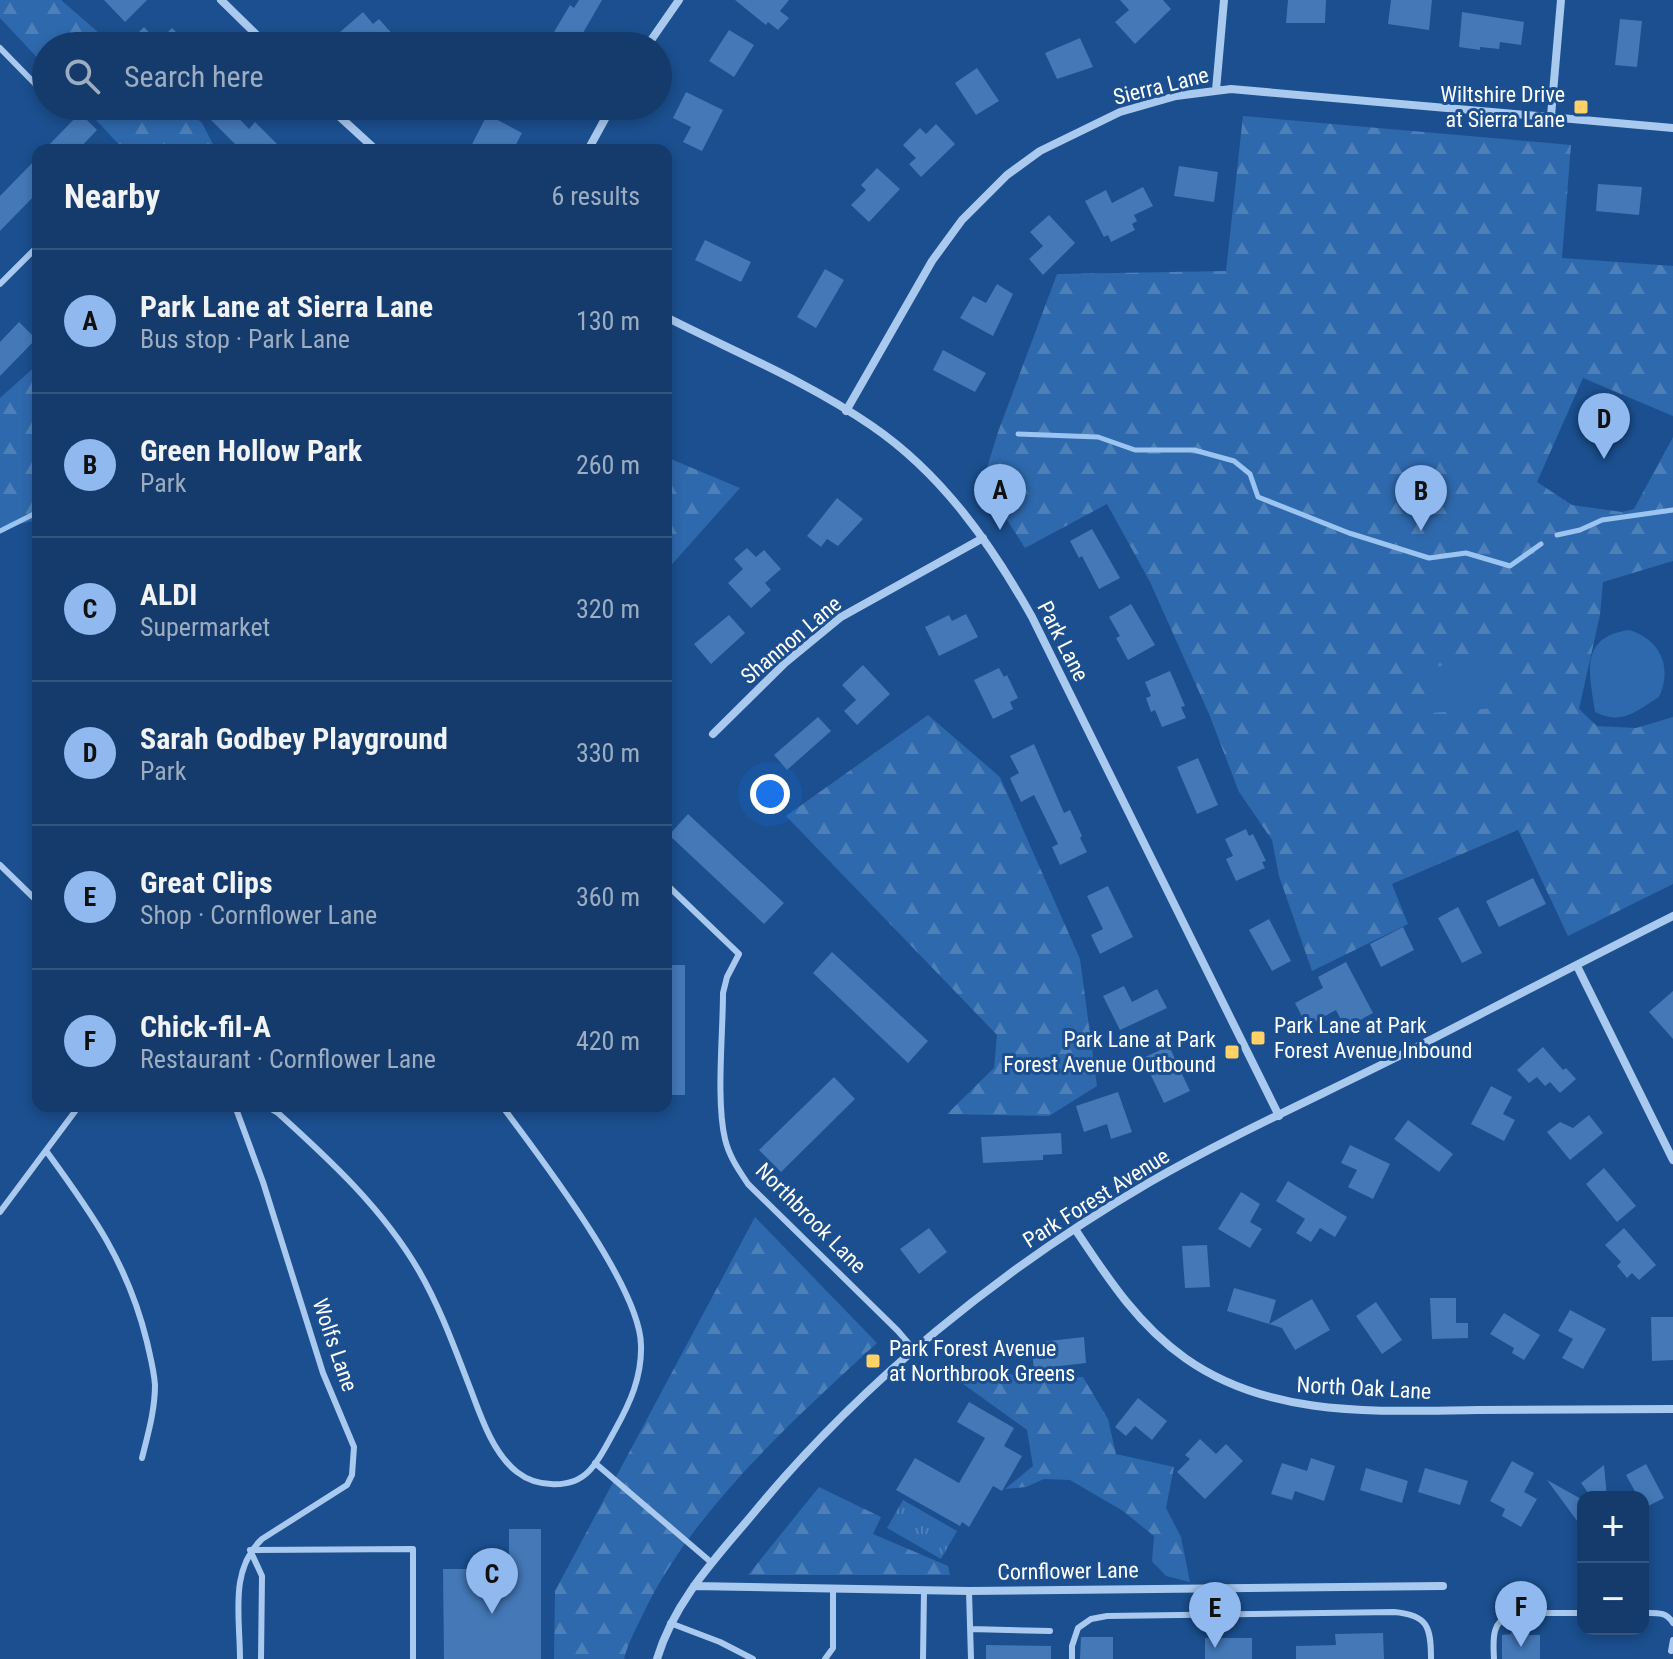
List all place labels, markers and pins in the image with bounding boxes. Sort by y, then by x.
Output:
place label: Wiltshire Drive at Sierra Lane [1440,82,1565,132]
marker: Wiltshire Drive at Sierra Lane [1572,98,1590,116]
pin: D [1578,393,1630,459]
pin: A [974,464,1026,530]
pin: B [1395,465,1447,531]
place label: Park Lane at Park Forest Avenue Inbound [1274,1013,1472,1063]
place label: Park Lane at Park Forest Avenue Outbound [1003,1027,1216,1077]
marker: Park Lane at Park Forest Avenue Inbound [1249,1029,1267,1047]
marker: Park Lane at Park Forest Avenue Outbound [1223,1043,1241,1061]
place label: Park Forest Avenue at Northbrook Greens [889,1336,1075,1386]
marker: Park Forest Avenue at Northbrook Greens [864,1352,882,1370]
pin: C [466,1548,518,1614]
pin: F [1495,1581,1547,1647]
pin: E [1189,1582,1241,1648]

